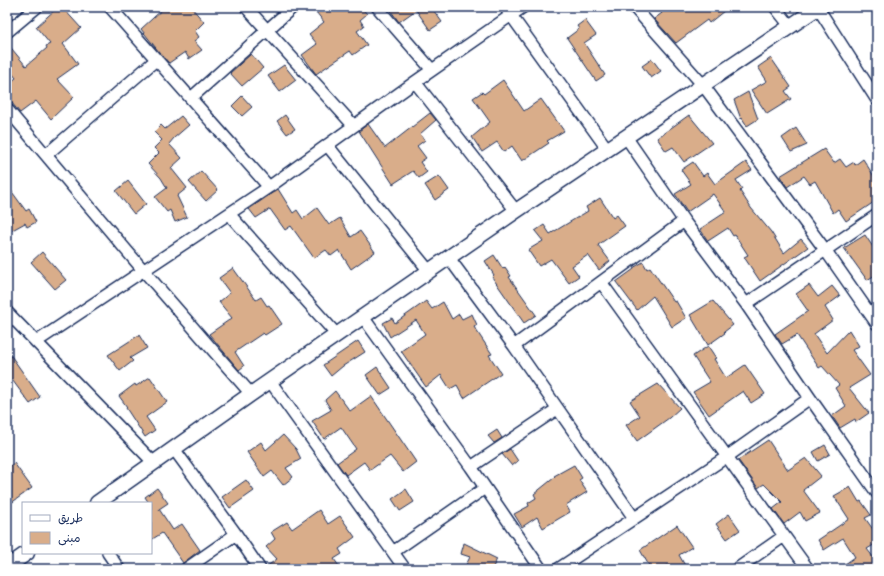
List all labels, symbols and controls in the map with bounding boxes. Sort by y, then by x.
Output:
legend [22,502,152,554]
text: طريق [58,511,83,527]
text: مبنى [58,531,81,547]

